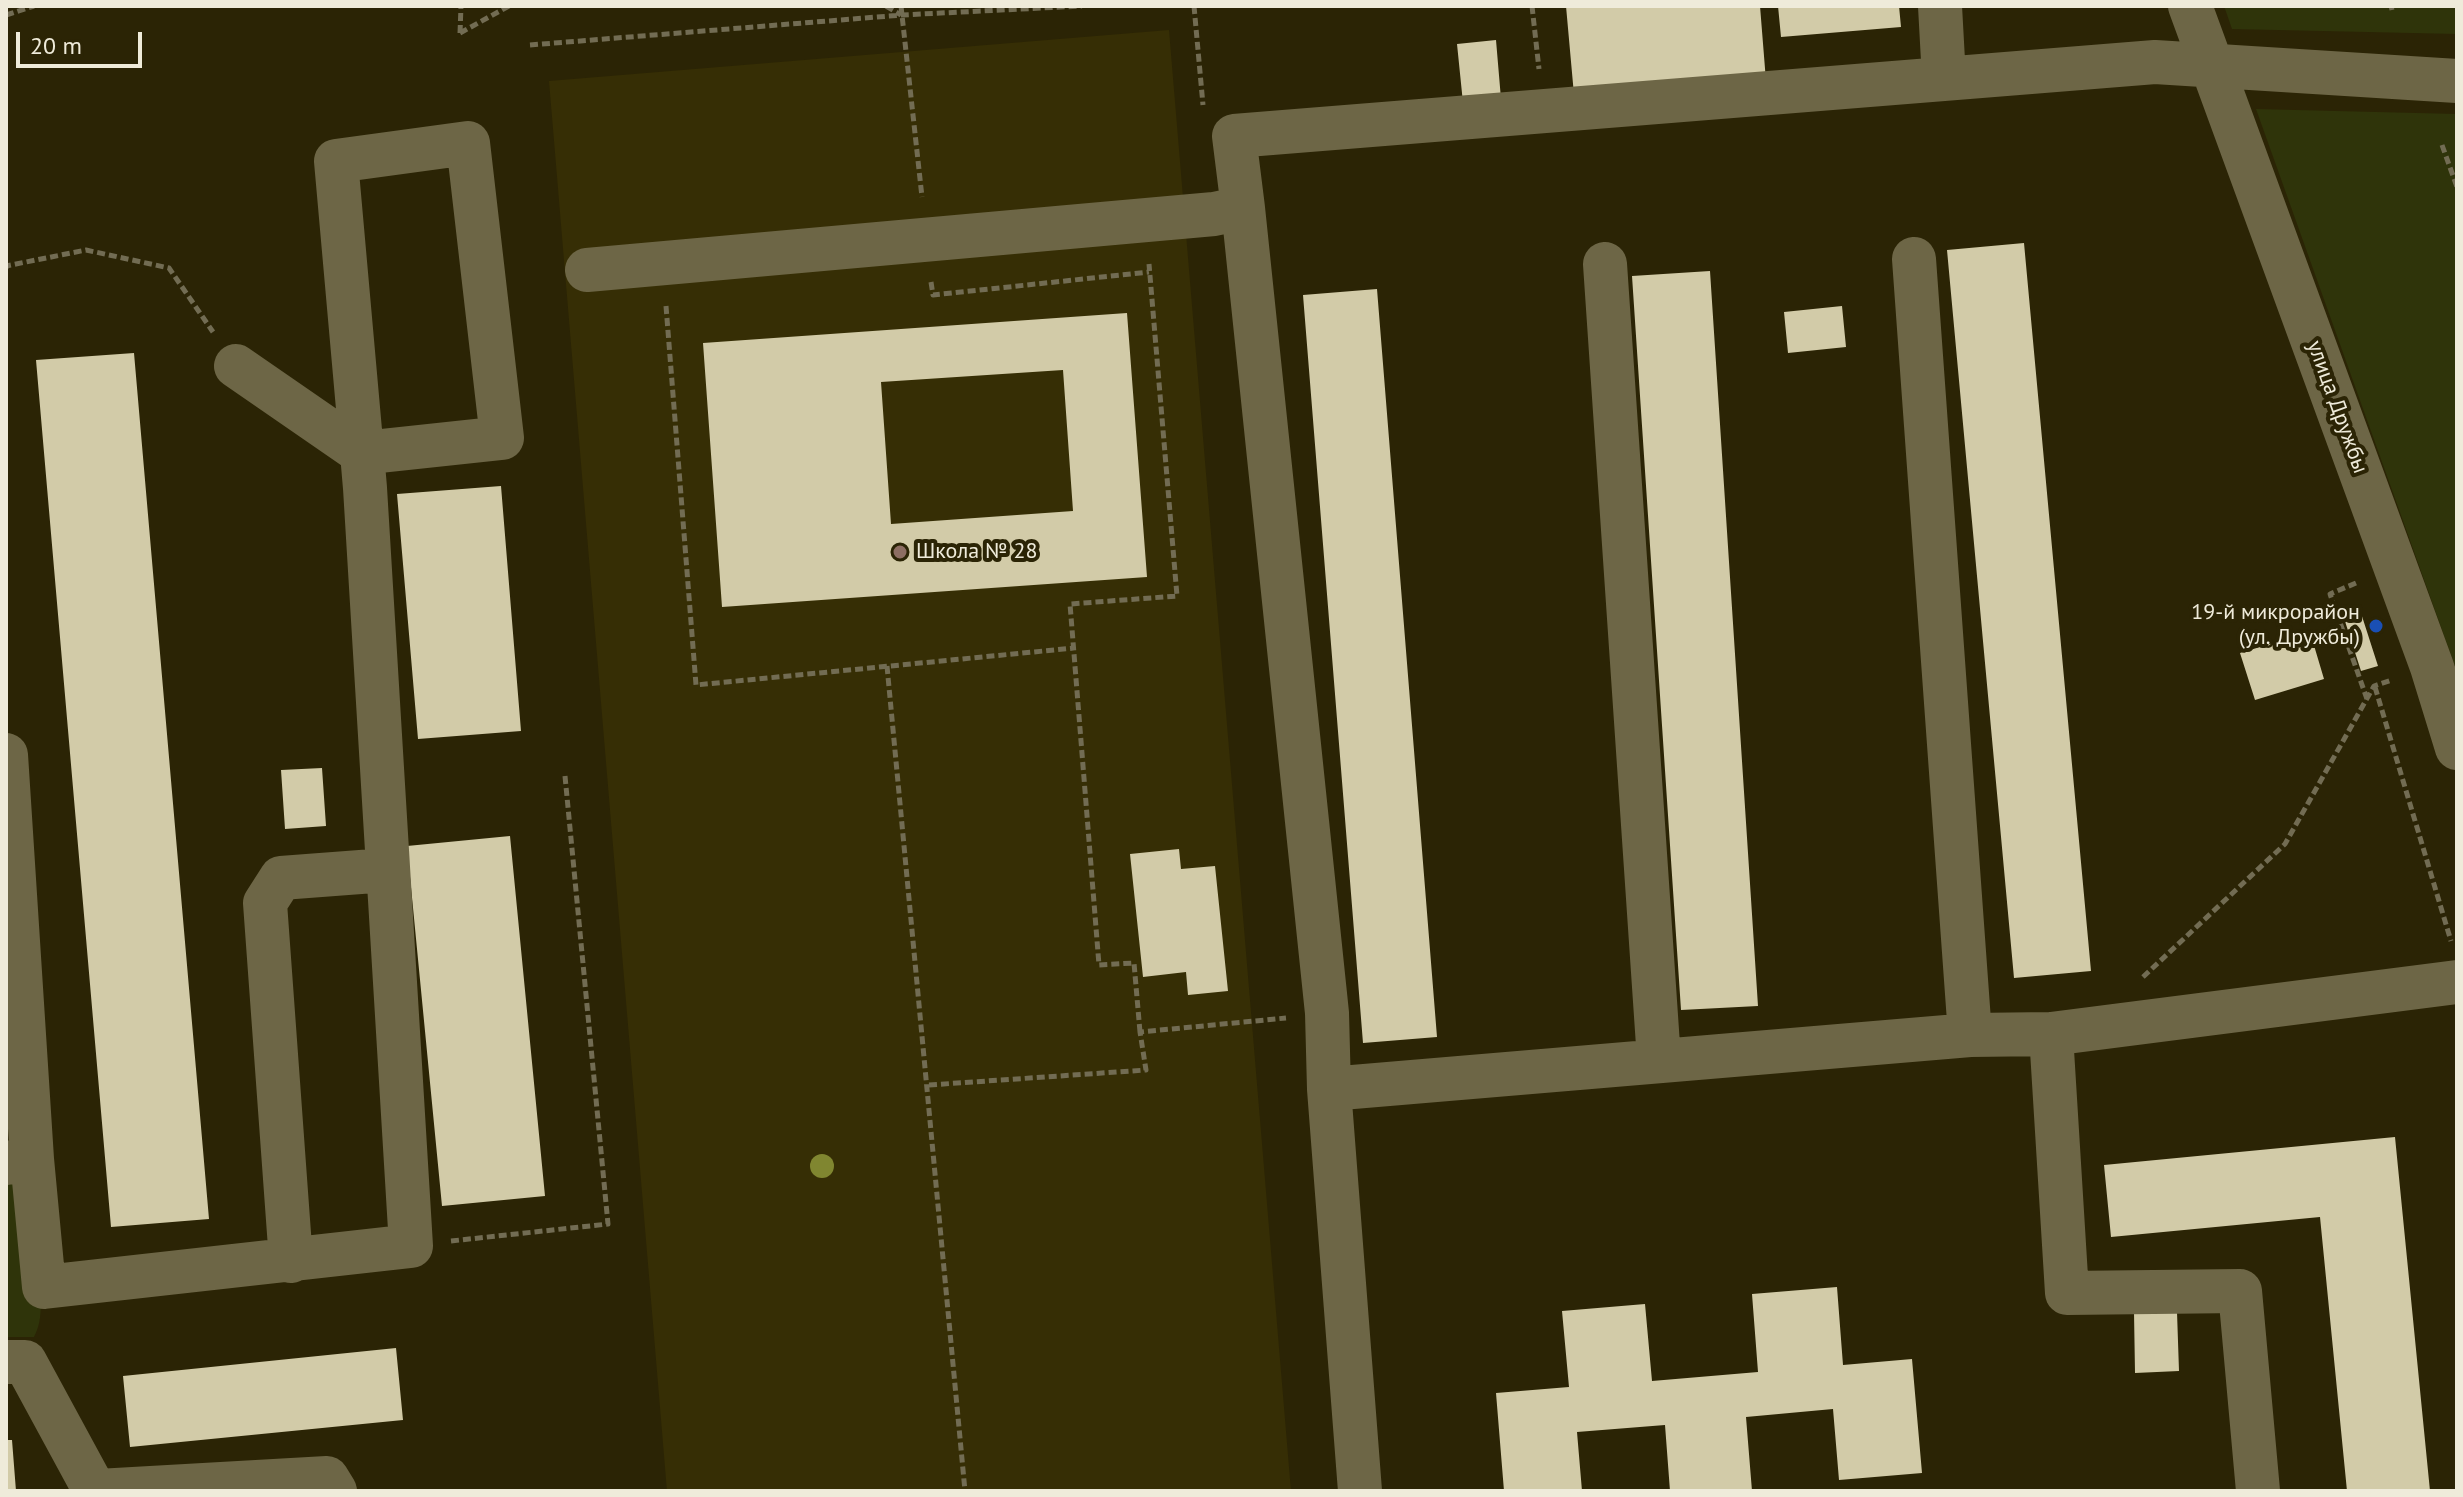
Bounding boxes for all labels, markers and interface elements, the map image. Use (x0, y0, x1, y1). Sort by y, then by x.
scale bar (20, 16, 146, 66)
text: 20 m (30, 30, 82, 61)
street label: улица Дружбы (2301, 337, 2373, 477)
place label: Школа № 28 (916, 539, 1037, 565)
marker: Школа № 28 (891, 543, 909, 561)
place label: 19-й микрорайон (ул. Дружбы) (2191, 600, 2360, 652)
marker: 19-й микрорайон (ул. Дружбы) (2367, 617, 2385, 635)

